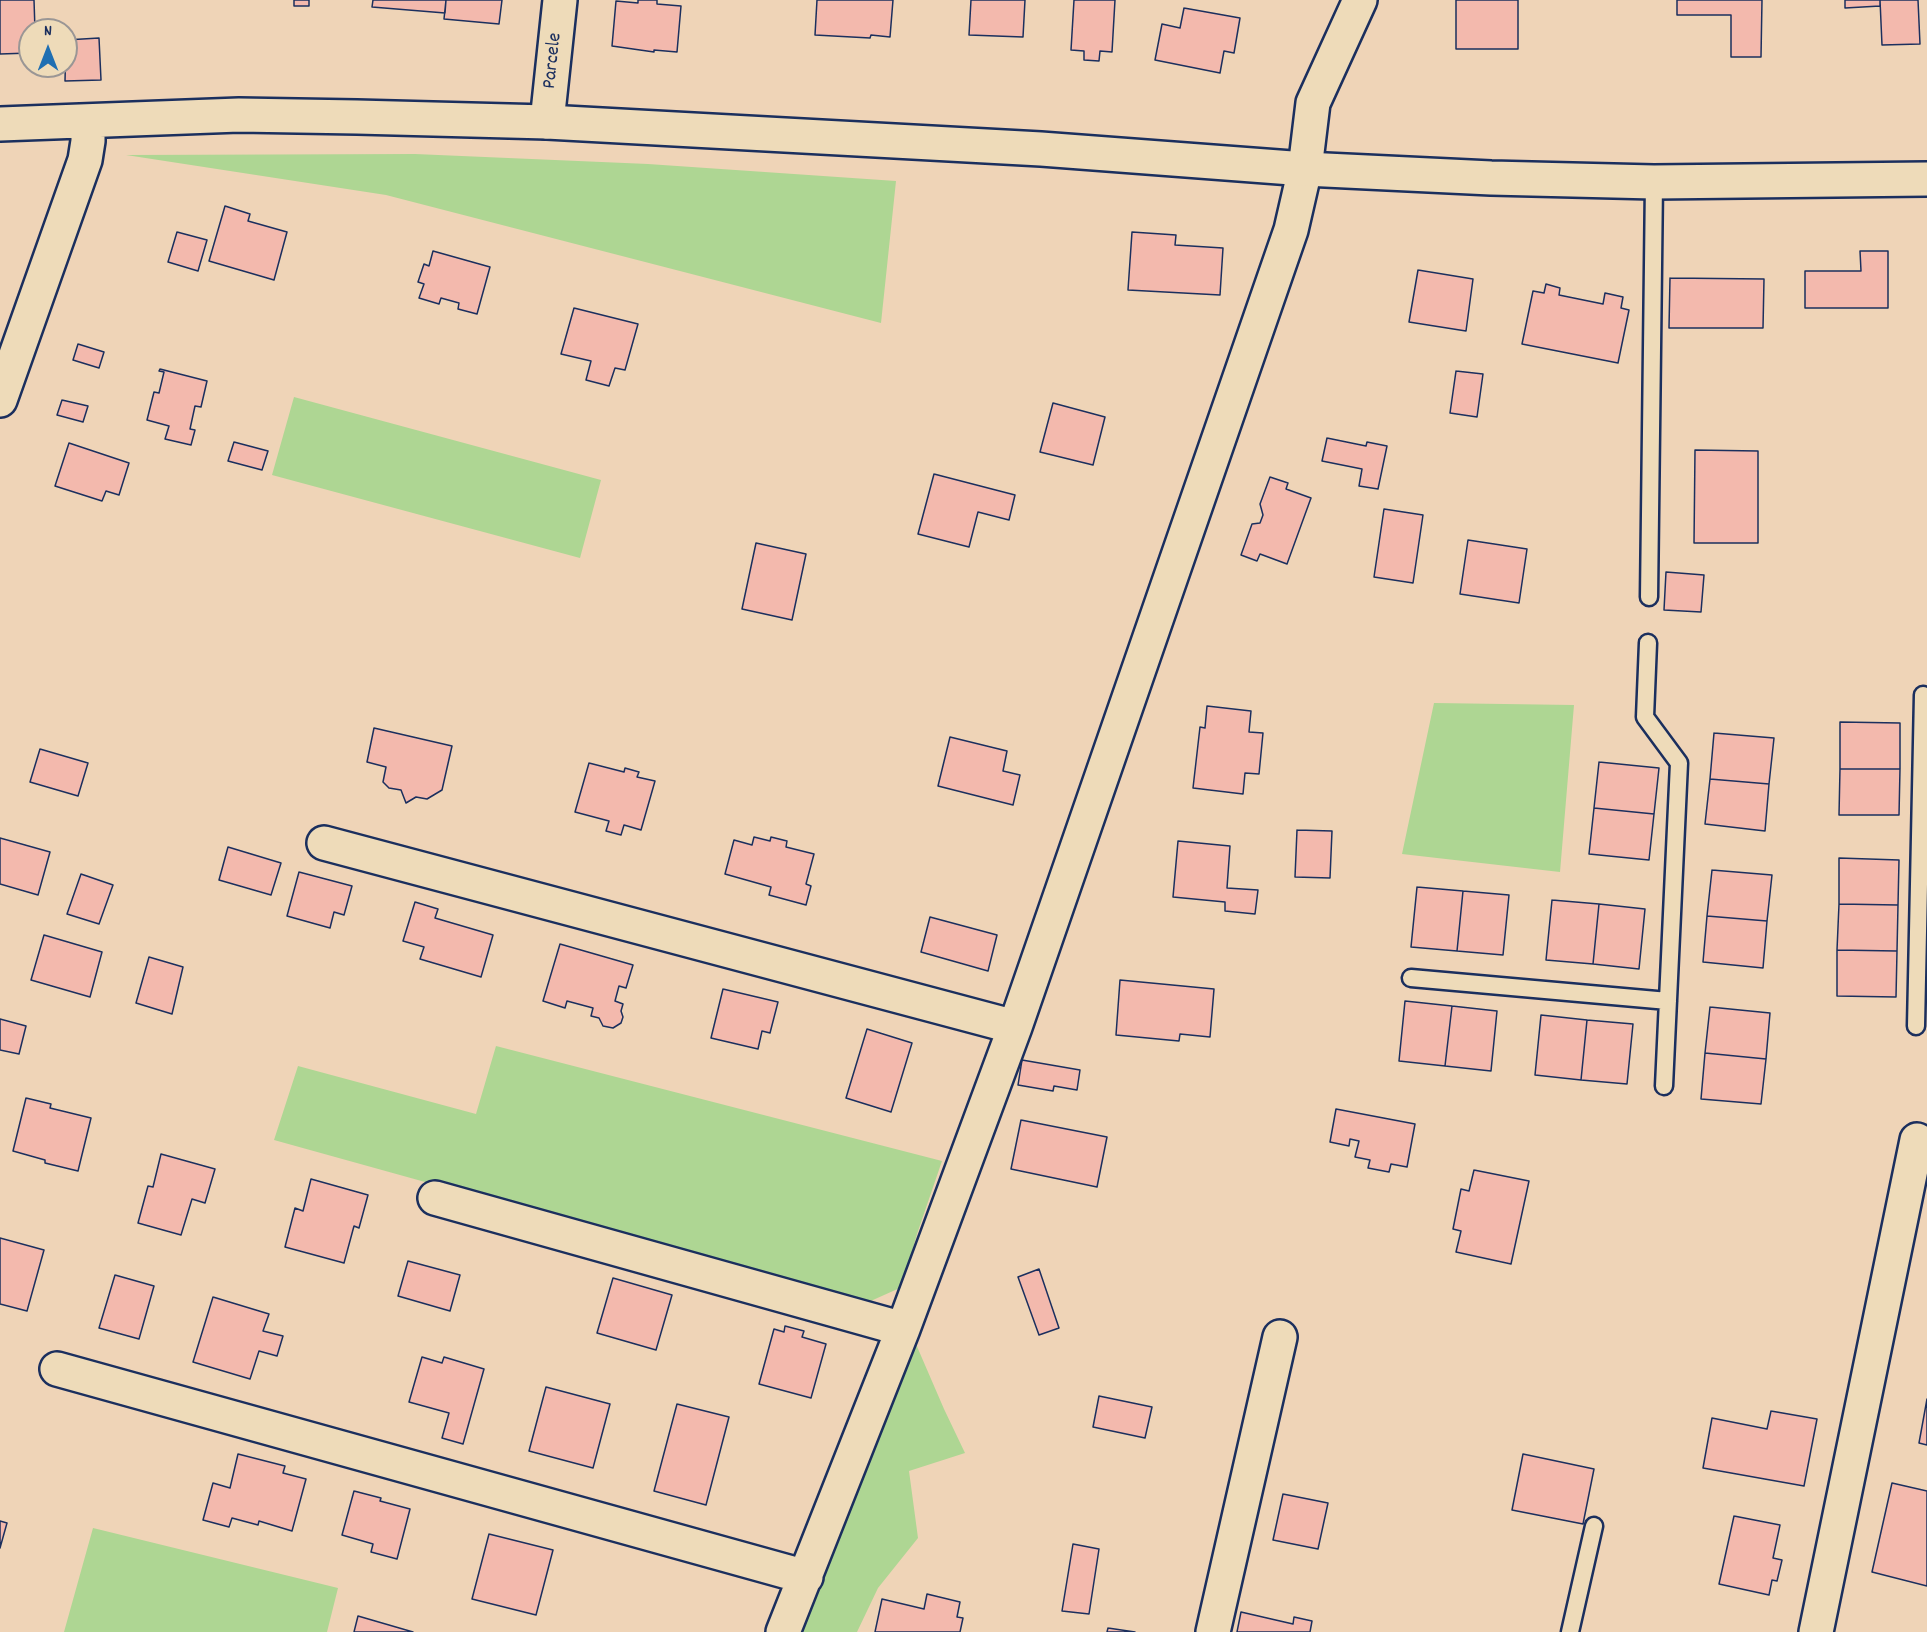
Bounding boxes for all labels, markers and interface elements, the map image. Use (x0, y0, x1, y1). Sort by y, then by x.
north arrow (18, 18, 78, 78)
text: N (44, 20, 52, 43)
street label: Parcele (539, 32, 569, 90)

